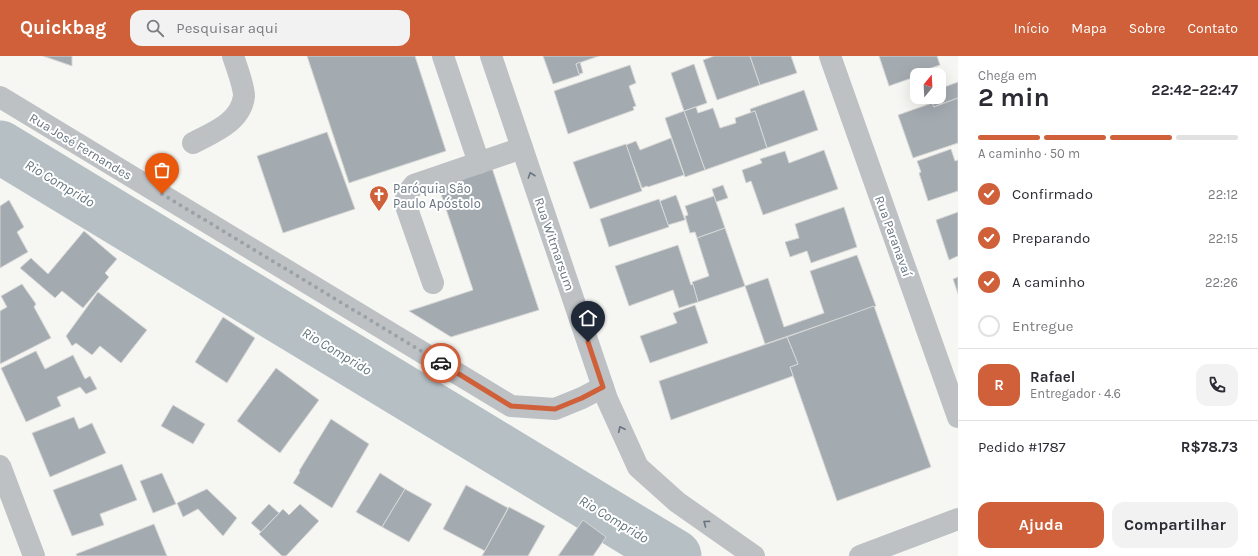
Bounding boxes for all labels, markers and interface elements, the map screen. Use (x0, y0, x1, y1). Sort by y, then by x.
search box (130, 10, 410, 46)
text: Quickbag (20, 17, 106, 39)
icon: search (144, 17, 166, 39)
text: Pesquisar aqui (176, 19, 278, 37)
text: Início (1014, 20, 1049, 37)
text: Mapa (1071, 20, 1107, 37)
text: Sobre (1129, 20, 1165, 37)
text: Contato (1187, 20, 1238, 37)
north arrow (910, 68, 946, 104)
map controls (910, 68, 946, 104)
text: Chega em (978, 68, 1037, 83)
text: 22:42–22:47 (1151, 81, 1238, 99)
text: 2 min (978, 82, 1050, 113)
street label: Rua José Fernandes (27, 110, 135, 183)
text: A caminho · 50 m (978, 146, 1080, 161)
pin (145, 153, 179, 194)
water label: Rio Comprido (22, 156, 98, 211)
icon: bag (151, 159, 173, 181)
one-way arrow (528, 171, 536, 178)
place label: Paróquia São Paulo Apóstolo (393, 181, 481, 211)
icon: check (978, 183, 1000, 205)
church icon: Paróquia São Paulo Apóstolo (368, 184, 390, 212)
text: Confirmado (1012, 185, 1093, 203)
text: 22:12 (1208, 187, 1238, 202)
street label: Rua Paranavaí (872, 194, 915, 279)
street label: Rua Witmarsum (532, 196, 577, 293)
icon: check (978, 227, 1000, 249)
text: Preparando (1012, 229, 1090, 247)
text: 22:15 (1208, 231, 1238, 246)
icon: check (978, 271, 1000, 293)
text: A caminho (1012, 273, 1085, 291)
text: 22:26 (1205, 275, 1238, 290)
pin (571, 301, 605, 342)
icon: home (577, 307, 599, 329)
text: Entregue (1012, 317, 1074, 335)
water label: Rio Comprido (299, 324, 375, 379)
courier (421, 343, 461, 383)
icon: car (430, 352, 452, 374)
button: phone (1196, 364, 1238, 406)
text: Rafael (1030, 368, 1075, 386)
text: R (994, 376, 1004, 394)
text: Entregador · 4.6 (1030, 386, 1121, 401)
one-way arrow (618, 426, 626, 434)
text: Pedido #1787 (978, 438, 1066, 456)
text: R$78.73 (1181, 438, 1238, 456)
water label: Rio Comprido (576, 492, 652, 547)
button: Ajuda (978, 502, 1104, 548)
button: Compartilhar (1112, 502, 1238, 548)
one-way arrow (704, 521, 711, 528)

